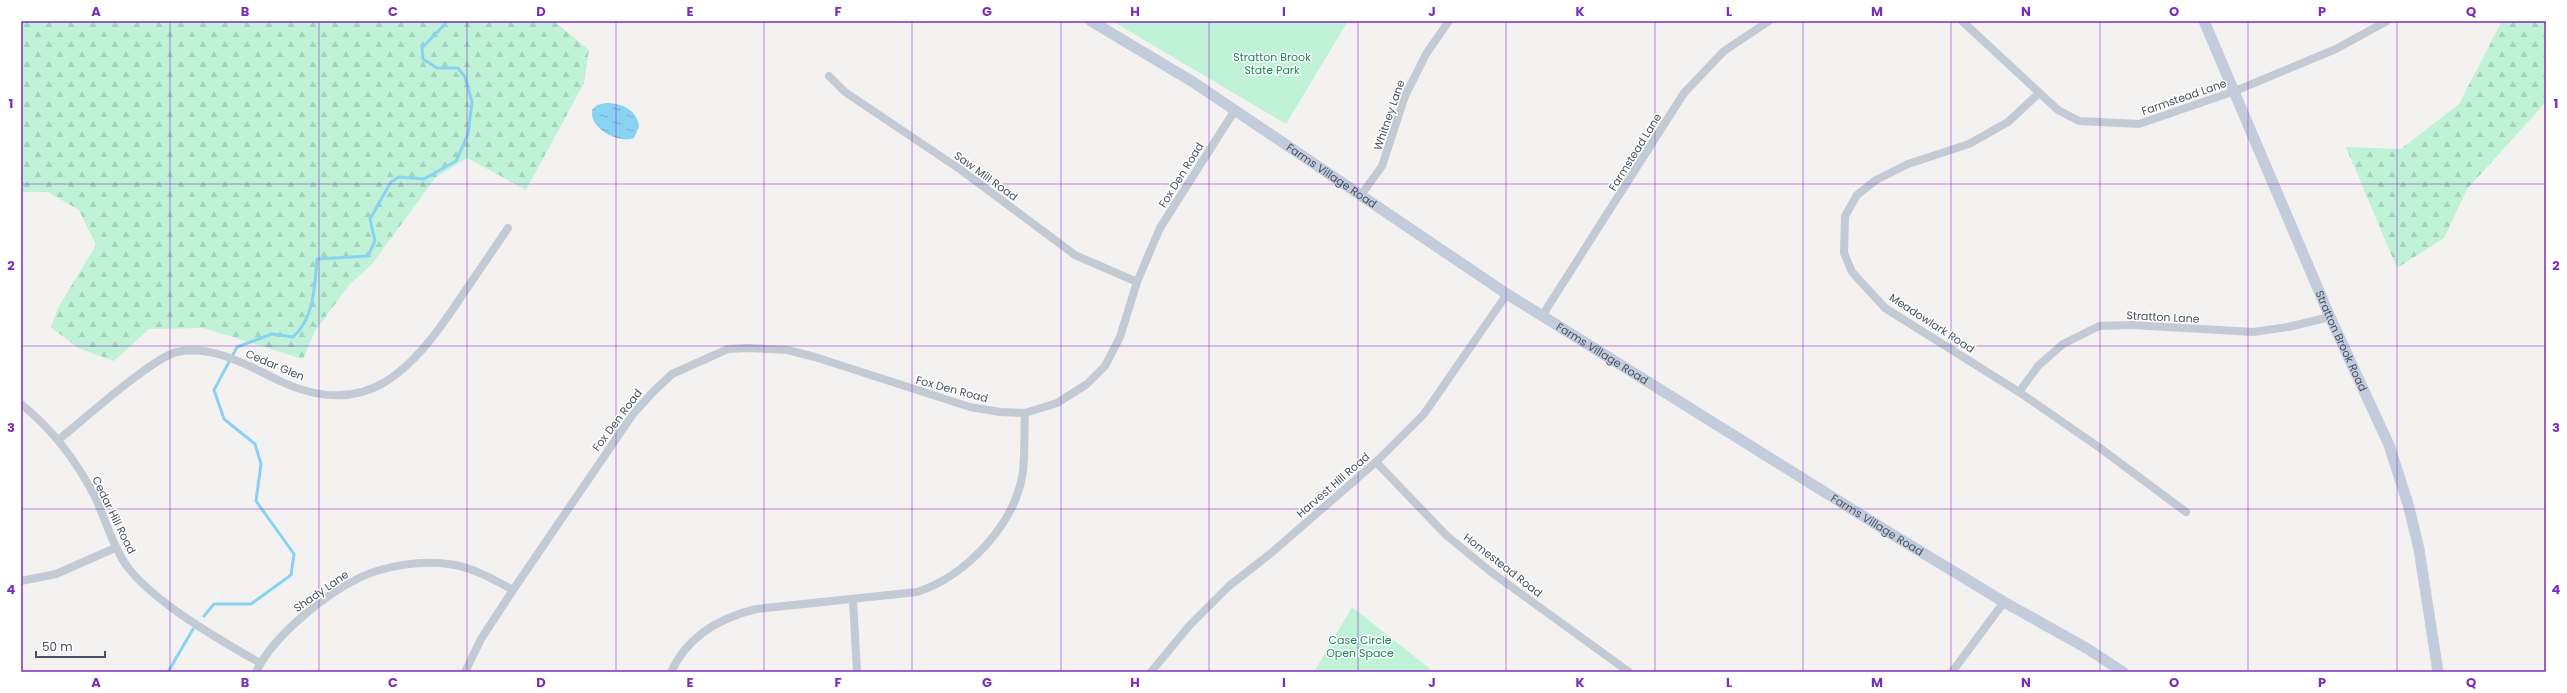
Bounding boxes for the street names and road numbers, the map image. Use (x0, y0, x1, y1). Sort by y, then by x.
street label: Farmstead Lane (2139, 75, 2229, 119)
street label: Whitney Lane (1369, 77, 1409, 152)
street label: Farmstead Lane (1605, 110, 1665, 194)
street label: Fox Den Road (1155, 139, 1207, 211)
street label: Farms Village Road (1283, 139, 1380, 212)
street label: Saw Mill Road (951, 147, 1021, 205)
street label: Stratton Brook Road (2312, 288, 2371, 394)
street label: Meadowlark Road (1886, 289, 1978, 357)
street label: Stratton Lane (2126, 307, 2200, 327)
street label: Farms Village Road (1553, 319, 1651, 388)
street label: Cedar Glen (243, 345, 307, 385)
street label: Fox Den Road (914, 372, 990, 406)
street label: Fox Den Road (588, 386, 646, 454)
street label: Harvest Hill Road (1293, 449, 1373, 521)
street label: Cedar Hill Road (88, 474, 140, 556)
street label: Farms Village Road (1828, 490, 1927, 559)
street label: Homestead Road (1460, 529, 1546, 601)
street label: Shady Lane (290, 566, 352, 616)

